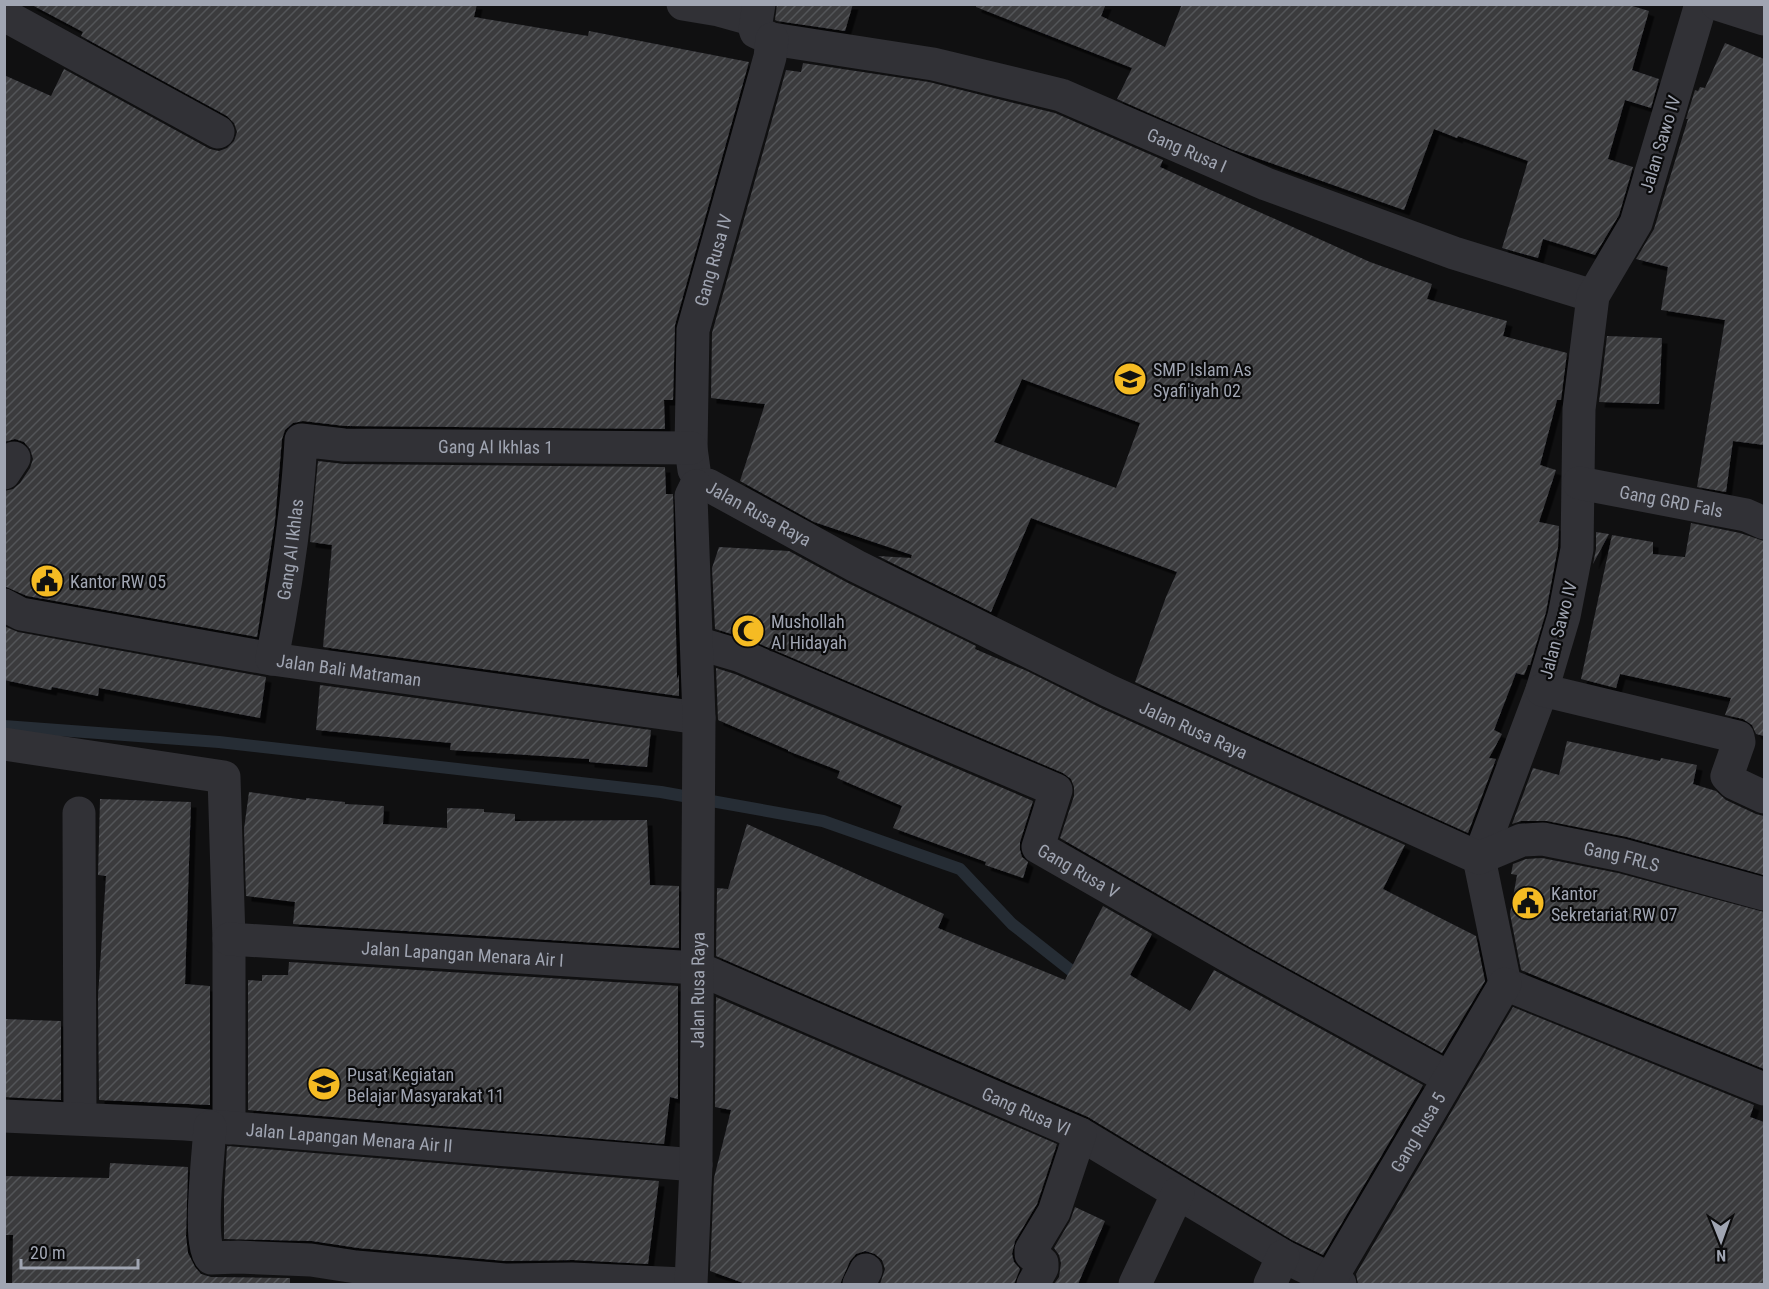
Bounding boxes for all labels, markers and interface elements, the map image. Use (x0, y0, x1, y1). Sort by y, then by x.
street label: Jalan Sawo IV (1635, 93, 1685, 195)
street label: Gang Rusa I (1144, 123, 1230, 176)
street label: Gang Rusa IV (690, 211, 736, 308)
place label: SMP Islam As Syafi'iyah 02 (1153, 359, 1252, 401)
school or university icon: SMP Islam As Syafi'iyah 02 (1112, 361, 1148, 397)
street label: Gang Al Ikhlas 1 (438, 435, 553, 457)
street label: Jalan Rusa Raya (703, 476, 815, 550)
street label: Gang GRD Fals (1618, 480, 1725, 521)
street label: Gang Al Ikhlas (272, 498, 307, 602)
public building icon: Kantor RW 05 (29, 563, 65, 599)
place label: Kantor RW 05 (70, 571, 166, 592)
street label: Jalan Sawo IV (1535, 579, 1581, 681)
place label: Mushollah Al Hidayah (771, 611, 847, 653)
mosque icon: Mushollah Al Hidayah (730, 613, 766, 649)
street label: Jalan Bali Matraman (275, 649, 423, 690)
street label: Jalan Rusa Raya (1137, 696, 1251, 763)
street label: Gang FRLS (1582, 837, 1662, 875)
street label: Gang Rusa V (1034, 839, 1123, 902)
place label: Kantor Sekretariat RW 07 (1551, 883, 1678, 925)
public building icon: Kantor Sekretariat RW 07 (1510, 885, 1546, 921)
street label: Jalan Rusa Raya (686, 932, 708, 1048)
street label: Jalan Lapangan Menara Air I (361, 937, 564, 970)
place label: Pusat Kegiatan Belajar Masyarakat 11 (347, 1064, 504, 1106)
school or university icon: Pusat Kegiatan Belajar Masyarakat 11 (306, 1066, 342, 1102)
street label: Gang Rusa VI (979, 1082, 1074, 1139)
street label: Gang Rusa 5 (1386, 1088, 1449, 1176)
street label: Jalan Lapangan Menara Air II (245, 1118, 453, 1156)
north arrow (1691, 1211, 1751, 1271)
scale bar (21, 1232, 138, 1270)
text: 20 m (30, 1242, 65, 1263)
text: N (1716, 1246, 1726, 1265)

